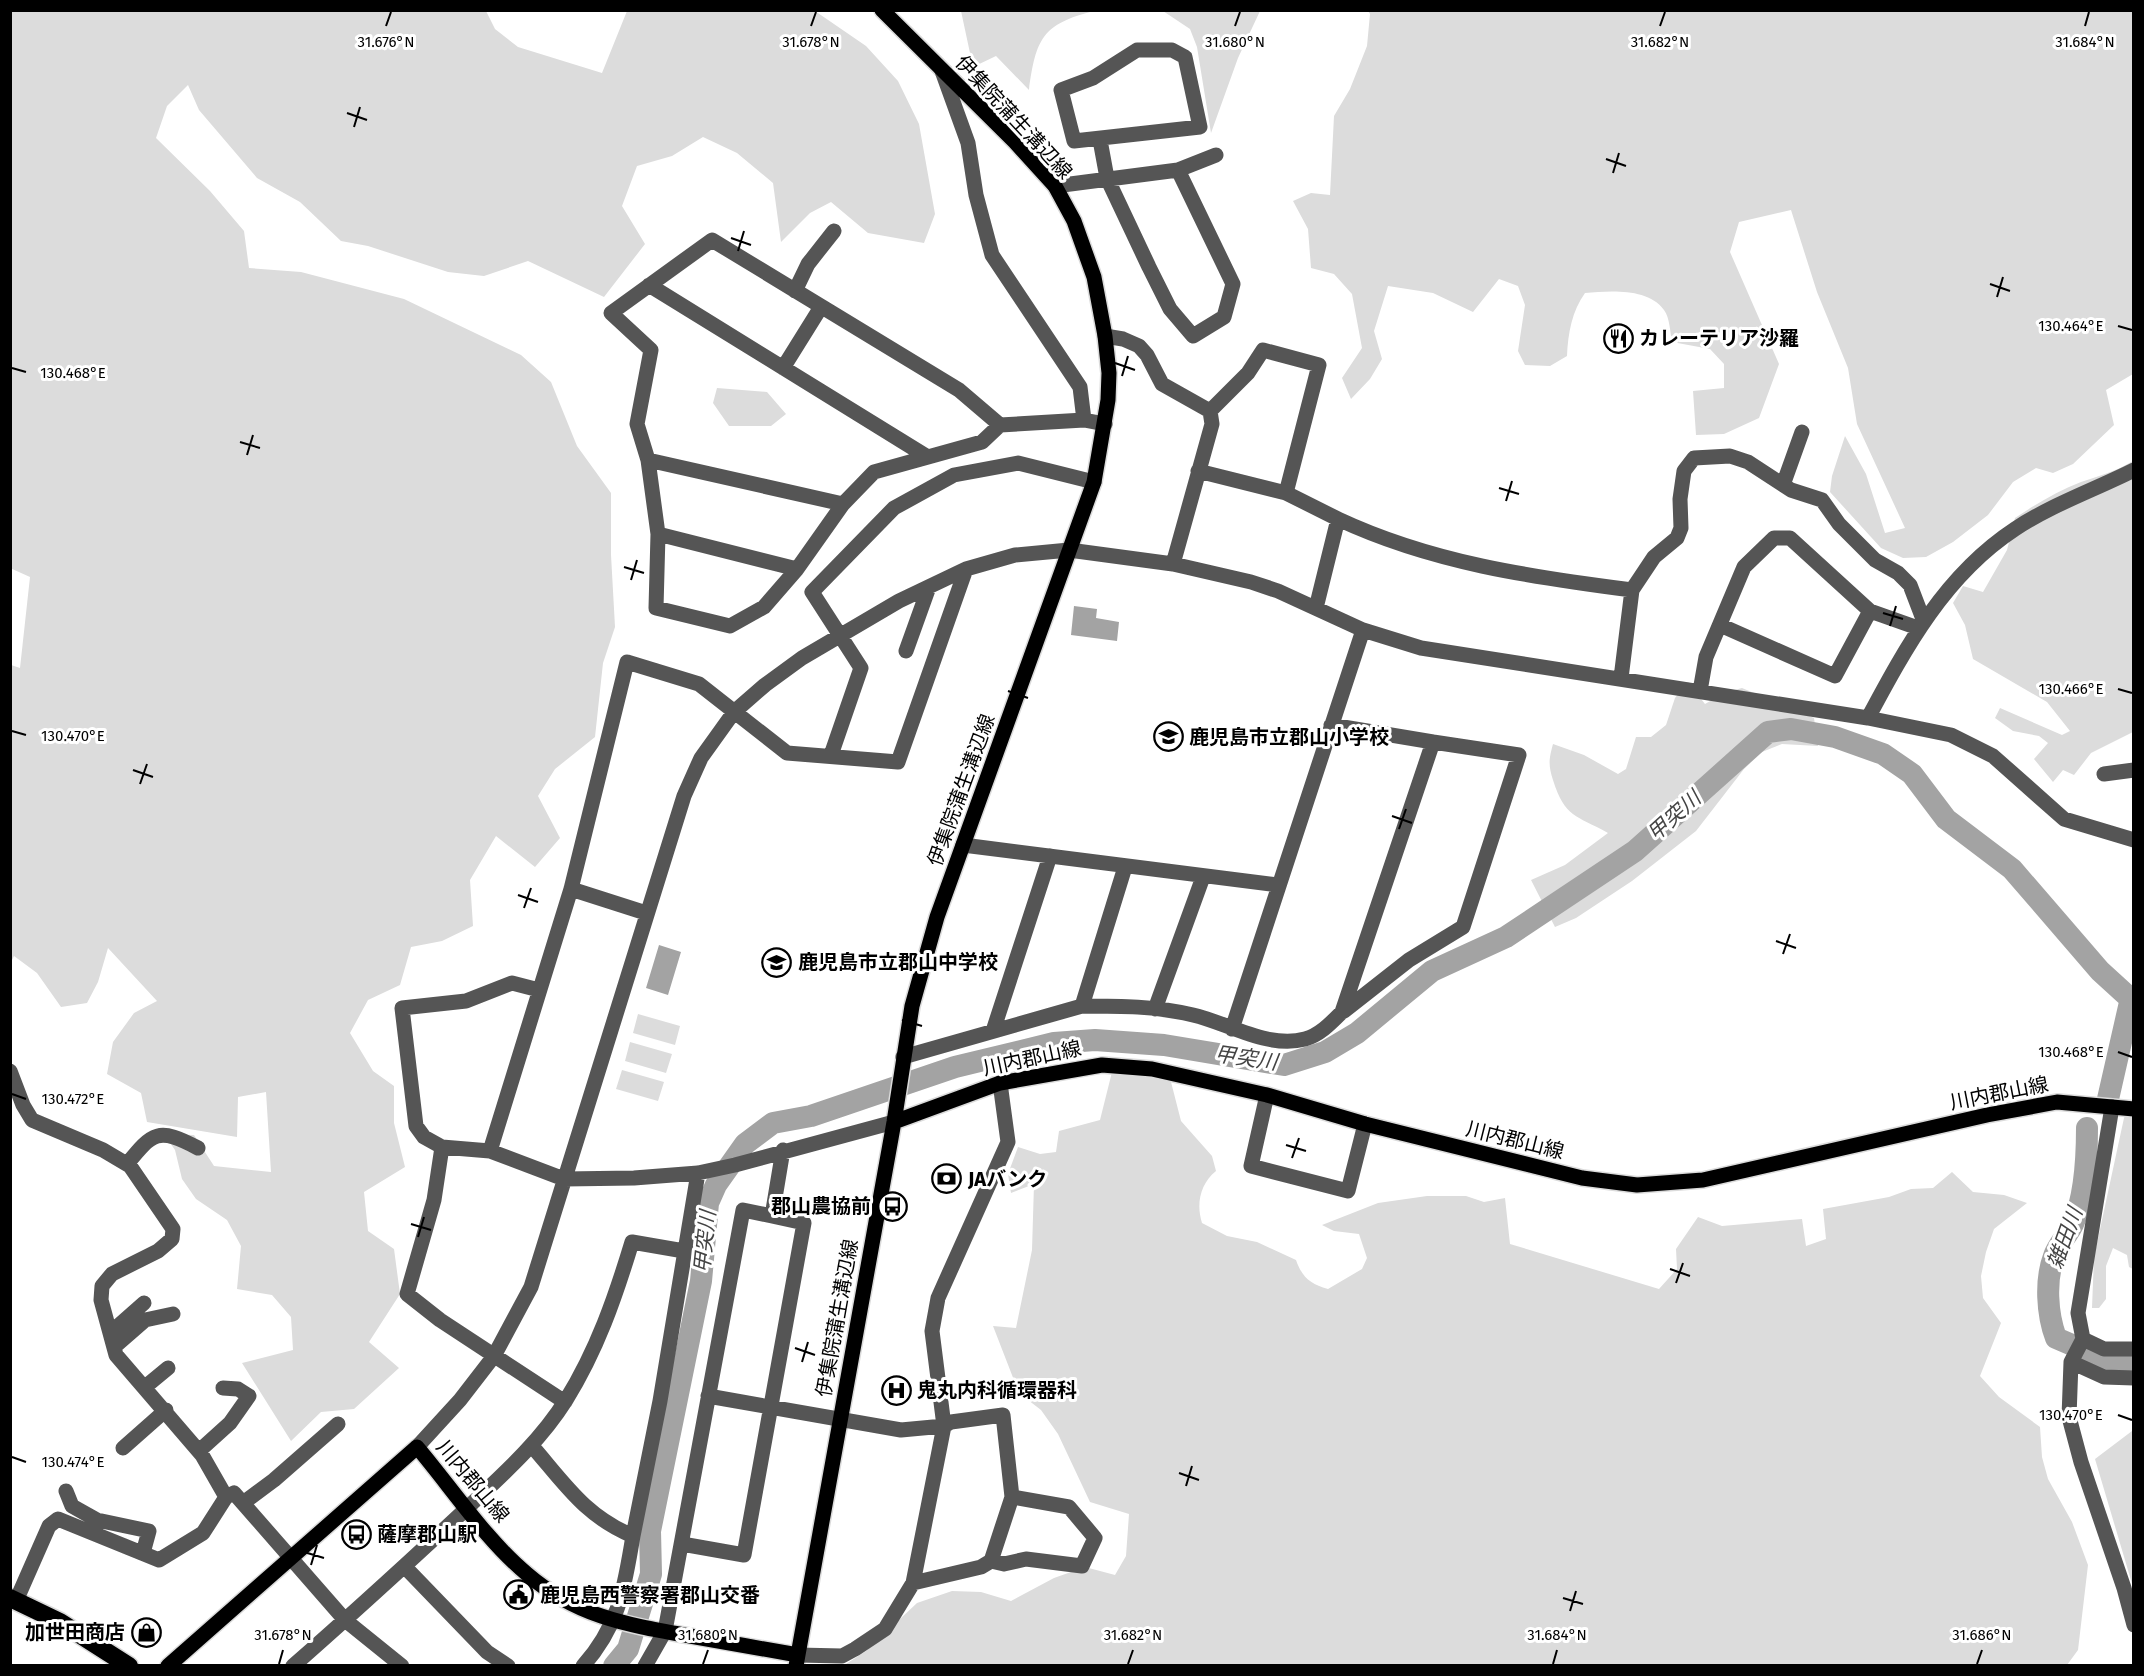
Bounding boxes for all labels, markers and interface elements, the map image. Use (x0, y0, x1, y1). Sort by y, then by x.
text: 31.676°N (358, 33, 414, 51)
text: 31.678°N (782, 33, 840, 51)
text: 31.680°N (1205, 33, 1265, 51)
text: 31.682°N (1631, 33, 1689, 51)
text: 31.684°N (2055, 33, 2115, 51)
street label: 伊集院蒲生溝辺線 (951, 50, 1077, 184)
text: 130.464°E (2038, 317, 2104, 335)
restaurant icon: カレーテリア沙羅 (1602, 322, 1634, 354)
place label: カレーテリア沙羅 (1639, 326, 1799, 350)
text: 130.468°E (40, 364, 106, 382)
text: 130.466°E (2038, 680, 2104, 698)
street label: 伊集院蒲生溝辺線 (922, 711, 1000, 869)
school or university icon: 鹿児島市立郡山小学校 (1152, 721, 1184, 753)
place label: 鹿児島市立郡山小学校 (1189, 725, 1389, 749)
text: 130.470°E (41, 727, 105, 745)
water label: 甲突川 (1642, 784, 1708, 847)
school or university icon: 鹿児島市立郡山中学校 (761, 946, 793, 978)
place label: 鹿児島市立郡山中学校 (798, 950, 998, 974)
street label: 川内郡山線 (981, 1036, 1083, 1080)
water label: 甲突川 (1213, 1041, 1281, 1076)
text: 130.468°E (2038, 1043, 2104, 1061)
street label: 川内郡山線 (1948, 1072, 2050, 1114)
text: 130.472°E (42, 1090, 104, 1108)
street label: 川内郡山線 (1464, 1116, 1566, 1164)
bank icon: JAバンク (931, 1163, 963, 1195)
place label: JAバンク (967, 1167, 1047, 1191)
bus stop icon: 郡山農協前 (876, 1190, 908, 1222)
place label: 郡山農協前 (771, 1194, 871, 1218)
water label: 雑田川 (2042, 1202, 2089, 1272)
water label: 甲突川 (689, 1207, 721, 1275)
street label: 伊集院蒲生溝辺線 (811, 1237, 863, 1399)
hospital icon: 鬼丸内科循環器科 (880, 1374, 912, 1406)
place label: 鬼丸内科循環器科 (917, 1378, 1077, 1402)
text: 130.470°E (2039, 1406, 2103, 1424)
street label: 川内郡山線 (432, 1435, 514, 1527)
text: 130.474°E (42, 1453, 105, 1471)
bus stop icon: 薩摩郡山駅 (340, 1518, 372, 1550)
place label: 薩摩郡山駅 (377, 1522, 477, 1546)
public building icon: 鹿児島西警察署郡山交番 (503, 1579, 535, 1611)
place label: 鹿児島西警察署郡山交番 (540, 1583, 760, 1607)
shop icon: 加世田商店 (130, 1616, 162, 1648)
place label: 加世田商店 (25, 1620, 125, 1644)
text: 31.678°N (254, 1626, 312, 1644)
text: 31.680°N (678, 1626, 738, 1644)
text: 31.682°N (1104, 1626, 1162, 1644)
text: 31.684°N (1527, 1626, 1587, 1644)
text: 31.686°N (1952, 1626, 2012, 1644)

